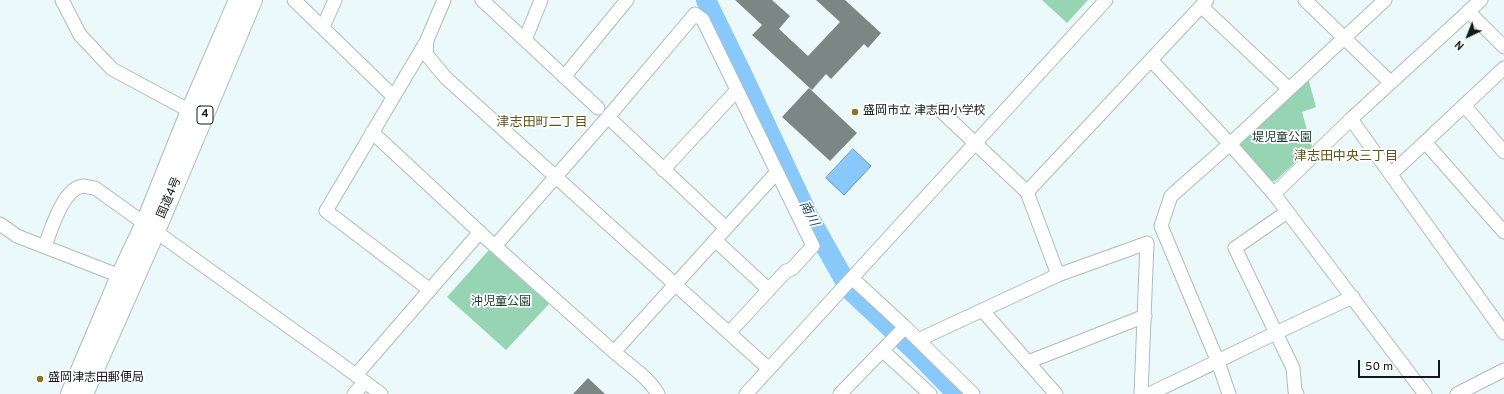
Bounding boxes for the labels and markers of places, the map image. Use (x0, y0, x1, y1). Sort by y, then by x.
place label: 盛岡市立 津志田小学校 (863, 105, 986, 119)
marker: 盛岡市立 津志田小学校 (850, 107, 860, 117)
place label: 盛岡津志田郵便局 (48, 372, 144, 386)
marker: 盛岡津志田郵便局 (35, 374, 45, 384)

